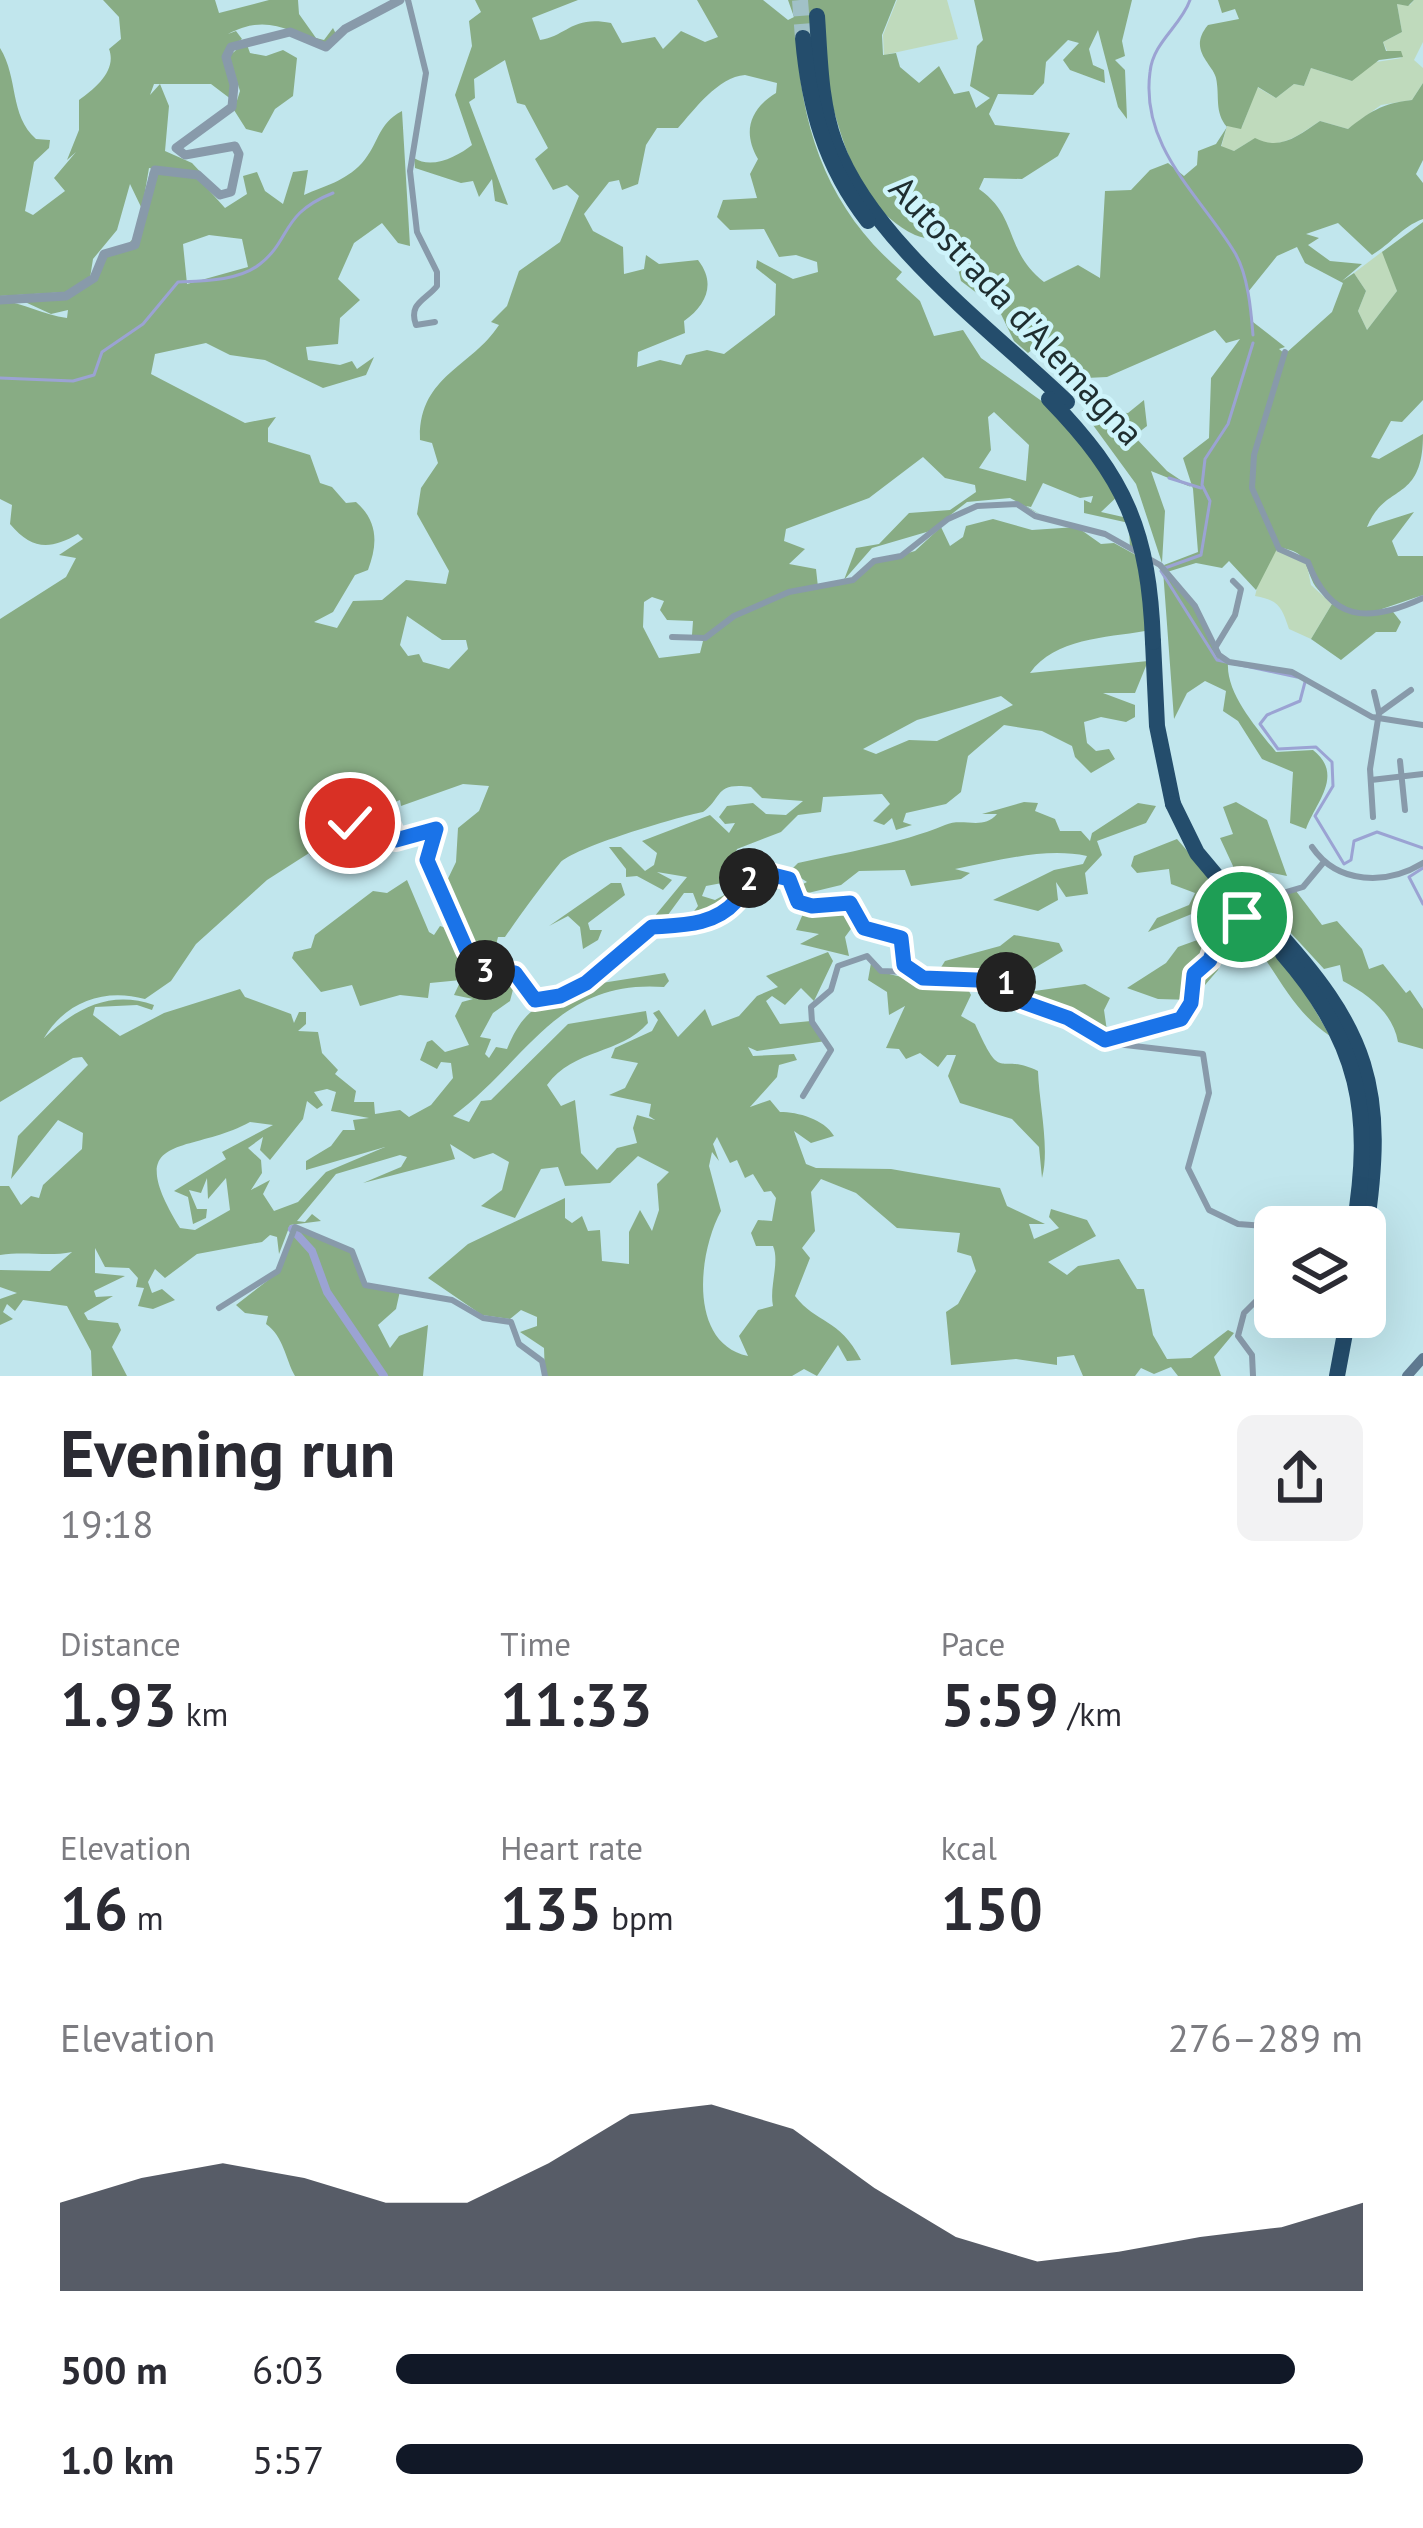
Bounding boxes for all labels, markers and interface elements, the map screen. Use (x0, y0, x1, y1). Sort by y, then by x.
street label: Autostrada d'Alemagna (880, 165, 1154, 455)
pin (299, 772, 401, 874)
icon: check (317, 790, 383, 856)
pin: 2 (719, 848, 779, 908)
text: 2 (740, 856, 758, 899)
pin (1191, 866, 1293, 968)
icon: arrive (1209, 884, 1275, 950)
pin: 3 (455, 940, 515, 1000)
text: 3 (476, 948, 494, 991)
pin: 1 (976, 952, 1036, 1012)
text: 1 (997, 960, 1015, 1003)
map controls (1254, 1206, 1386, 1338)
button: layers (1254, 1206, 1386, 1338)
text: Evening run (60, 1410, 395, 1495)
button: share (1237, 1415, 1363, 1541)
text: 19:18 (60, 1498, 154, 1549)
text: Distance (60, 1622, 181, 1665)
text: Time (500, 1622, 571, 1665)
text: Pace (941, 1622, 1005, 1665)
text: 1.93 (60, 1665, 177, 1743)
text: 11:33 (500, 1665, 653, 1743)
text: 5:59 (941, 1665, 1059, 1743)
text: km (177, 1692, 228, 1735)
text: /km (1059, 1692, 1122, 1735)
text: Elevation (60, 1826, 191, 1869)
text: Heart rate (500, 1826, 643, 1869)
text: kcal (941, 1826, 997, 1869)
text: 16 (60, 1869, 128, 1947)
text: 135 (500, 1869, 602, 1947)
text: 150 (941, 1869, 1043, 1947)
text: m (128, 1896, 164, 1939)
text: bpm (602, 1896, 674, 1939)
text: Elevation (60, 2012, 215, 2063)
text: 276–289 m (1168, 2012, 1363, 2063)
text: 500 m (60, 2344, 168, 2395)
text: 6:03 (252, 2344, 324, 2395)
text: 1.0 km (60, 2434, 174, 2485)
text: 5:57 (252, 2434, 324, 2485)

